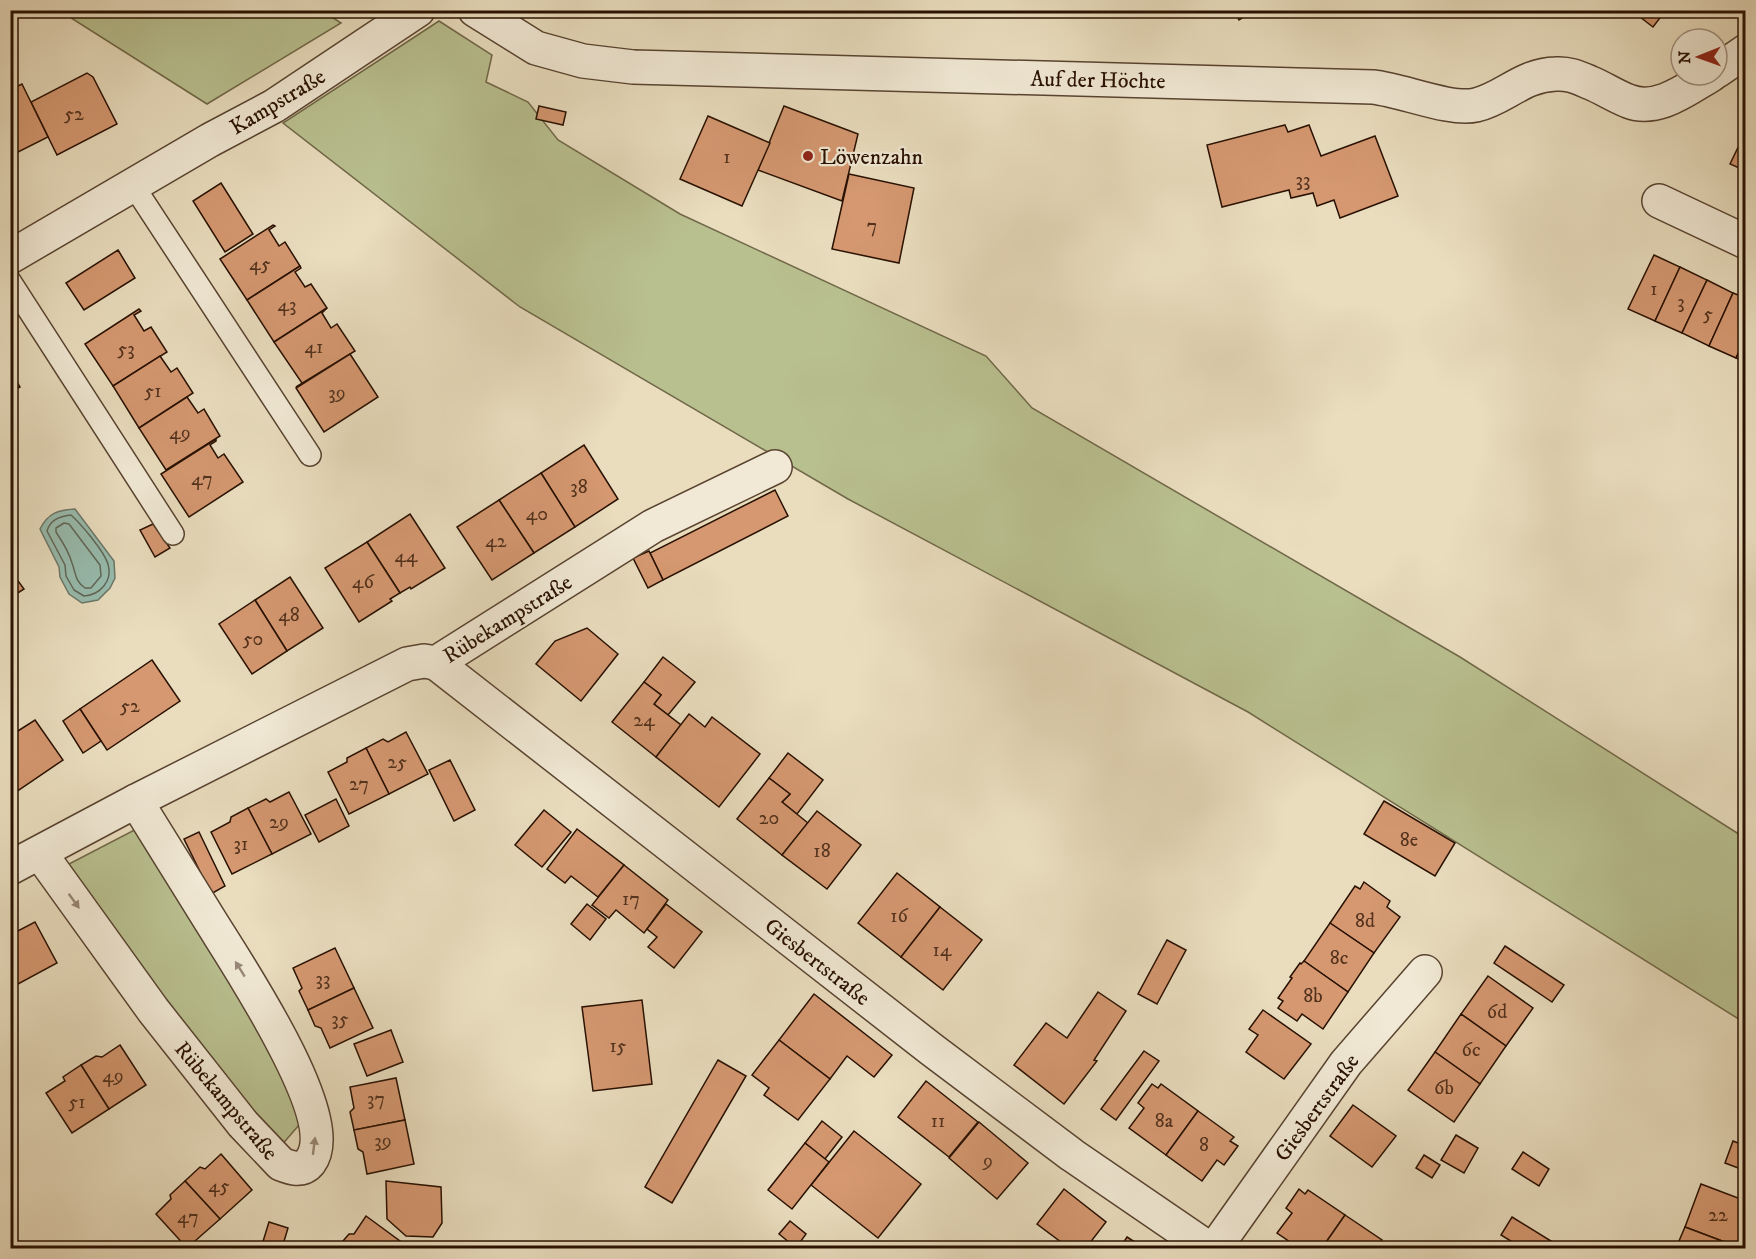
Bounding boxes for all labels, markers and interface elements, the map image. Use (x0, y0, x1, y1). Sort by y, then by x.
north arrow (1669, 27, 1729, 87)
text: N (1675, 51, 1695, 64)
street label: Kampstraße (225, 63, 330, 141)
street label: Auf der Höchte (1030, 66, 1166, 95)
house number: 52 (64, 102, 84, 127)
place label: Löwenzahn (820, 144, 924, 171)
house number: 1 (723, 145, 731, 170)
marker: Löwenzahn (801, 149, 815, 163)
house number: 33 (1296, 168, 1310, 193)
house number: 7 (867, 214, 877, 239)
house number: 45 (249, 252, 271, 277)
house number: 1 (1650, 277, 1658, 302)
house number: 3 (1677, 290, 1685, 315)
house number: 43 (278, 293, 296, 318)
house number: 5 (1703, 302, 1713, 327)
house number: 41 (305, 335, 323, 360)
house number: 53 (117, 337, 135, 362)
house number: 51 (144, 379, 162, 404)
house number: 39 (328, 381, 346, 406)
house number: 49 (169, 421, 191, 446)
house number: 47 (191, 467, 213, 492)
house number: 38 (570, 475, 588, 500)
house number: 40 (526, 502, 548, 527)
house number: 42 (485, 529, 507, 554)
house number: 44 (394, 544, 418, 569)
street label: Rübekampstraße (438, 569, 577, 670)
house number: 46 (352, 570, 375, 595)
house number: 48 (278, 603, 300, 628)
house number: 50 (243, 627, 263, 652)
house number: 52 (120, 694, 140, 719)
house number: 24 (633, 708, 655, 733)
house number: 25 (387, 750, 407, 775)
house number: 27 (349, 772, 369, 797)
house number: 20 (759, 806, 779, 831)
house number: 29 (269, 810, 289, 835)
house number: 8e (1400, 828, 1418, 853)
house number: 31 (234, 832, 248, 857)
house number: 18 (813, 839, 831, 864)
house number: 17 (622, 887, 640, 912)
one-way arrow (68, 892, 80, 908)
house number: 16 (890, 904, 908, 929)
house number: 8d (1355, 909, 1375, 934)
street label: Giesbertstraße (759, 913, 875, 1012)
house number: 14 (933, 938, 952, 963)
house number: 8c (1330, 946, 1349, 971)
one-way arrow (235, 961, 246, 977)
house number: 33 (316, 967, 330, 992)
house number: 8b (1303, 984, 1323, 1009)
house number: 6d (1487, 1000, 1507, 1025)
house number: 35 (331, 1007, 349, 1032)
house number: 15 (609, 1034, 627, 1059)
street label: Rübekampstraße (168, 1036, 283, 1166)
house number: 6c (1461, 1038, 1481, 1063)
street label: Giesbertstraße (1269, 1049, 1365, 1167)
house number: 49 (102, 1064, 124, 1089)
house number: 6b (1434, 1076, 1454, 1101)
house number: 37 (367, 1087, 385, 1112)
house number: 51 (68, 1090, 86, 1115)
house number: 11 (931, 1109, 945, 1134)
house number: 8a (1155, 1109, 1174, 1134)
house number: 39 (374, 1129, 392, 1154)
house number: 8 (1199, 1133, 1209, 1158)
one-way arrow (310, 1136, 319, 1155)
house number: 9 (982, 1149, 993, 1174)
house number: 45 (208, 1174, 230, 1199)
house number: 22 (1708, 1203, 1728, 1228)
house number: 47 (177, 1205, 199, 1230)

